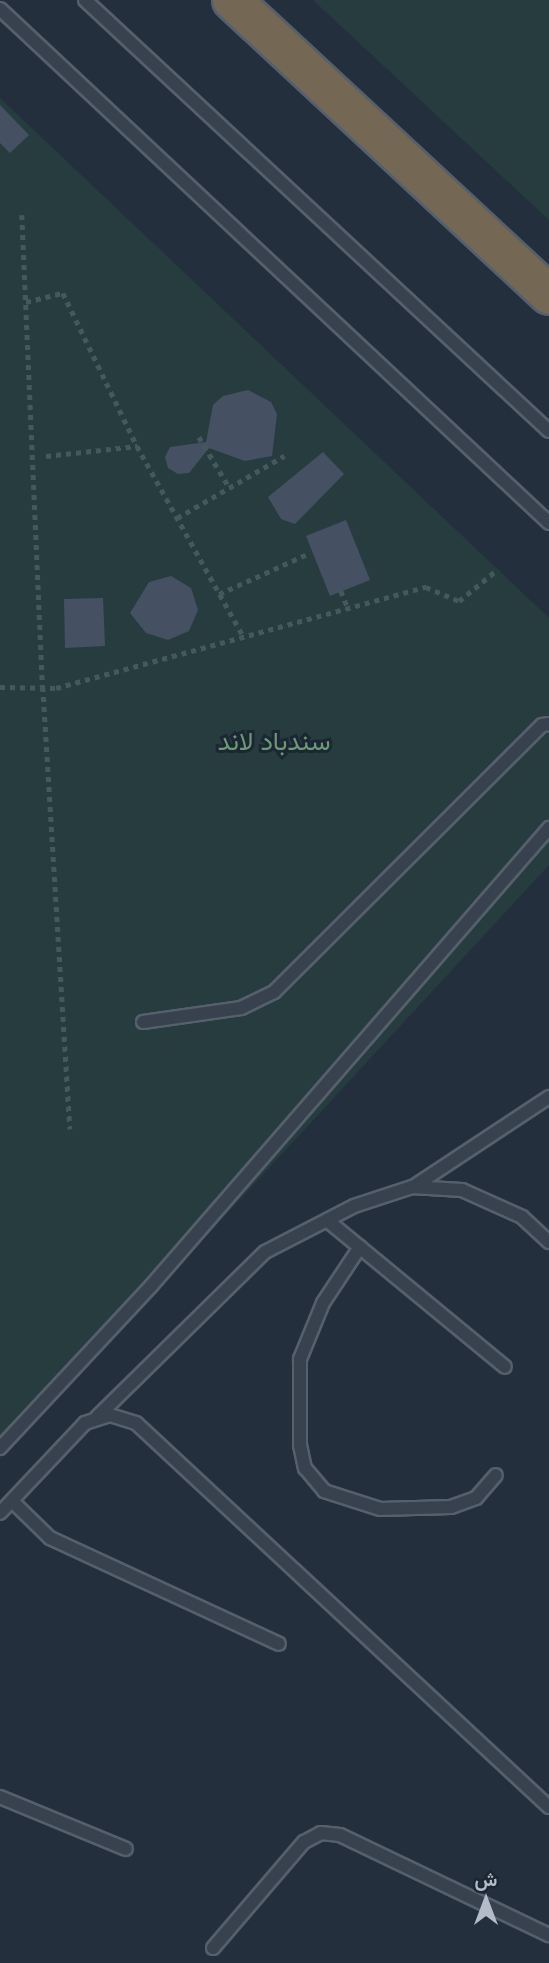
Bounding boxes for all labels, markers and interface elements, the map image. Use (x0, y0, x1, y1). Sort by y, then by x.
park label: سندباد لاند (218, 725, 330, 757)
north arrow (451, 1865, 521, 1935)
text: ش (475, 1867, 497, 1891)

